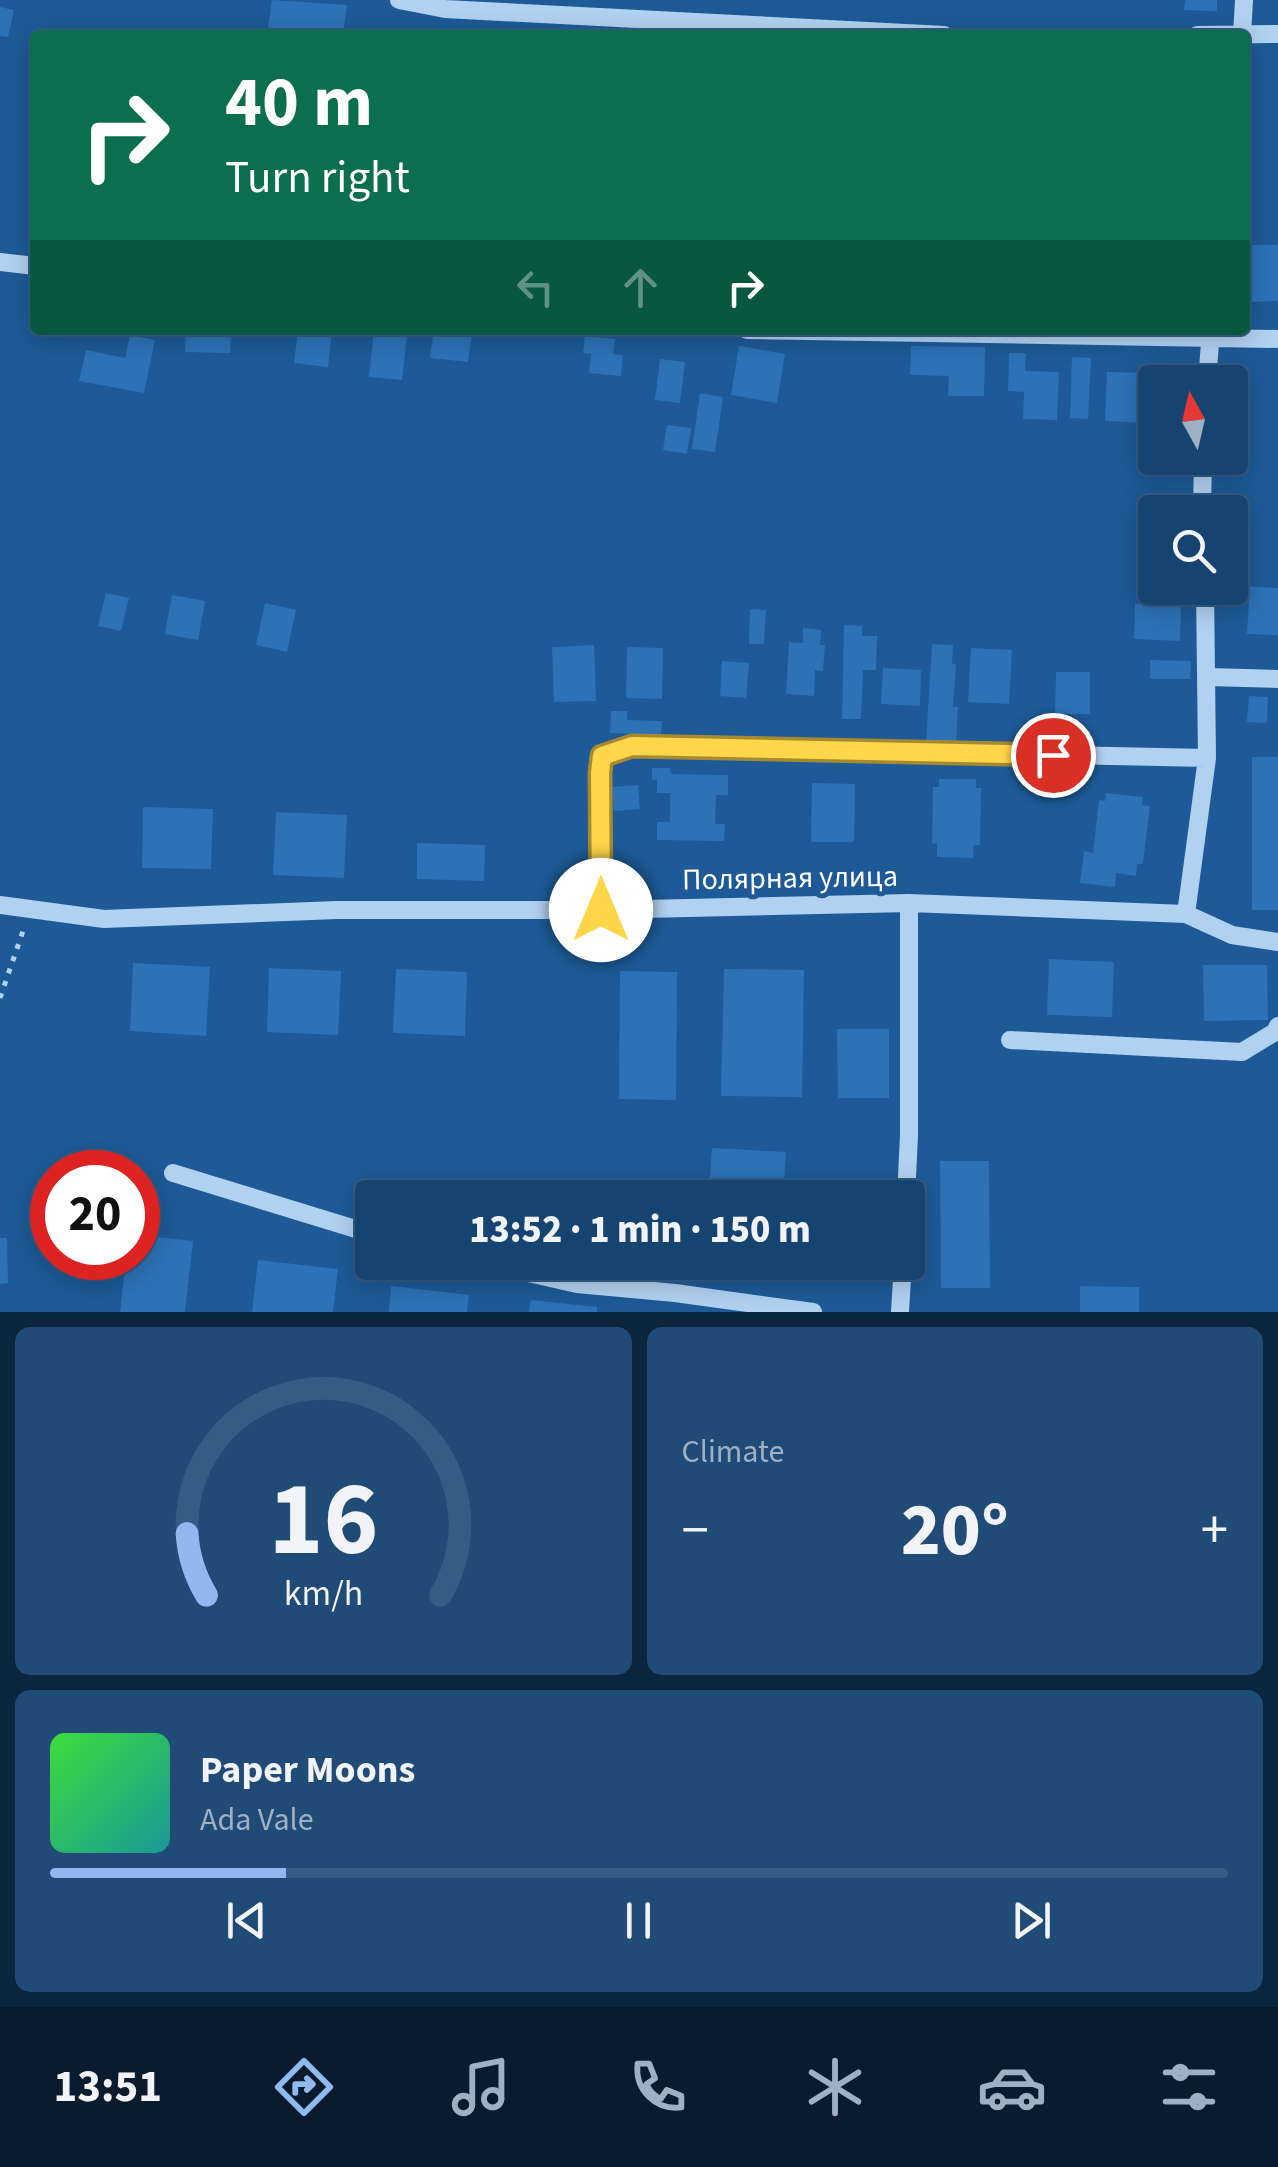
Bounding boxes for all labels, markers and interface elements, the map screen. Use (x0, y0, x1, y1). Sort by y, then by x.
text: 40 m (225, 53, 373, 153)
icon: right (60, 70, 190, 200)
text: Turn right (225, 146, 410, 210)
icon: left (508, 260, 563, 315)
icon: ahead (613, 260, 668, 315)
icon: right (718, 260, 773, 315)
north arrow (1138, 365, 1248, 475)
map controls (1138, 365, 1248, 605)
button: search (1138, 495, 1248, 605)
pin (1011, 713, 1096, 798)
icon: arrive (1026, 728, 1081, 783)
street label: Полярная улица (682, 855, 898, 901)
position arrow (549, 858, 653, 962)
speed limit sign: 20 (30, 1150, 160, 1280)
text: 13:52 · 1 min · 150 m (469, 1203, 811, 1257)
text: Climate (682, 1429, 784, 1475)
text: 16 (268, 1447, 378, 1595)
text: 20° (901, 1477, 1009, 1584)
text: − (682, 1492, 709, 1570)
text: + (1201, 1492, 1228, 1570)
text: km/h (284, 1568, 363, 1619)
text: Paper Moons (200, 1743, 415, 1797)
text: Ada Vale (200, 1797, 314, 1843)
icon: previous (219, 1893, 274, 1948)
icon: pause (611, 1893, 666, 1948)
icon: next (1004, 1893, 1059, 1948)
icon: directions (269, 2052, 339, 2122)
icon: music (446, 2052, 516, 2122)
icon: phone (623, 2052, 693, 2122)
icon: climate (800, 2052, 870, 2122)
icon: car (977, 2052, 1047, 2122)
icon: filters (1154, 2052, 1224, 2122)
text: 13:51 (54, 2055, 162, 2119)

